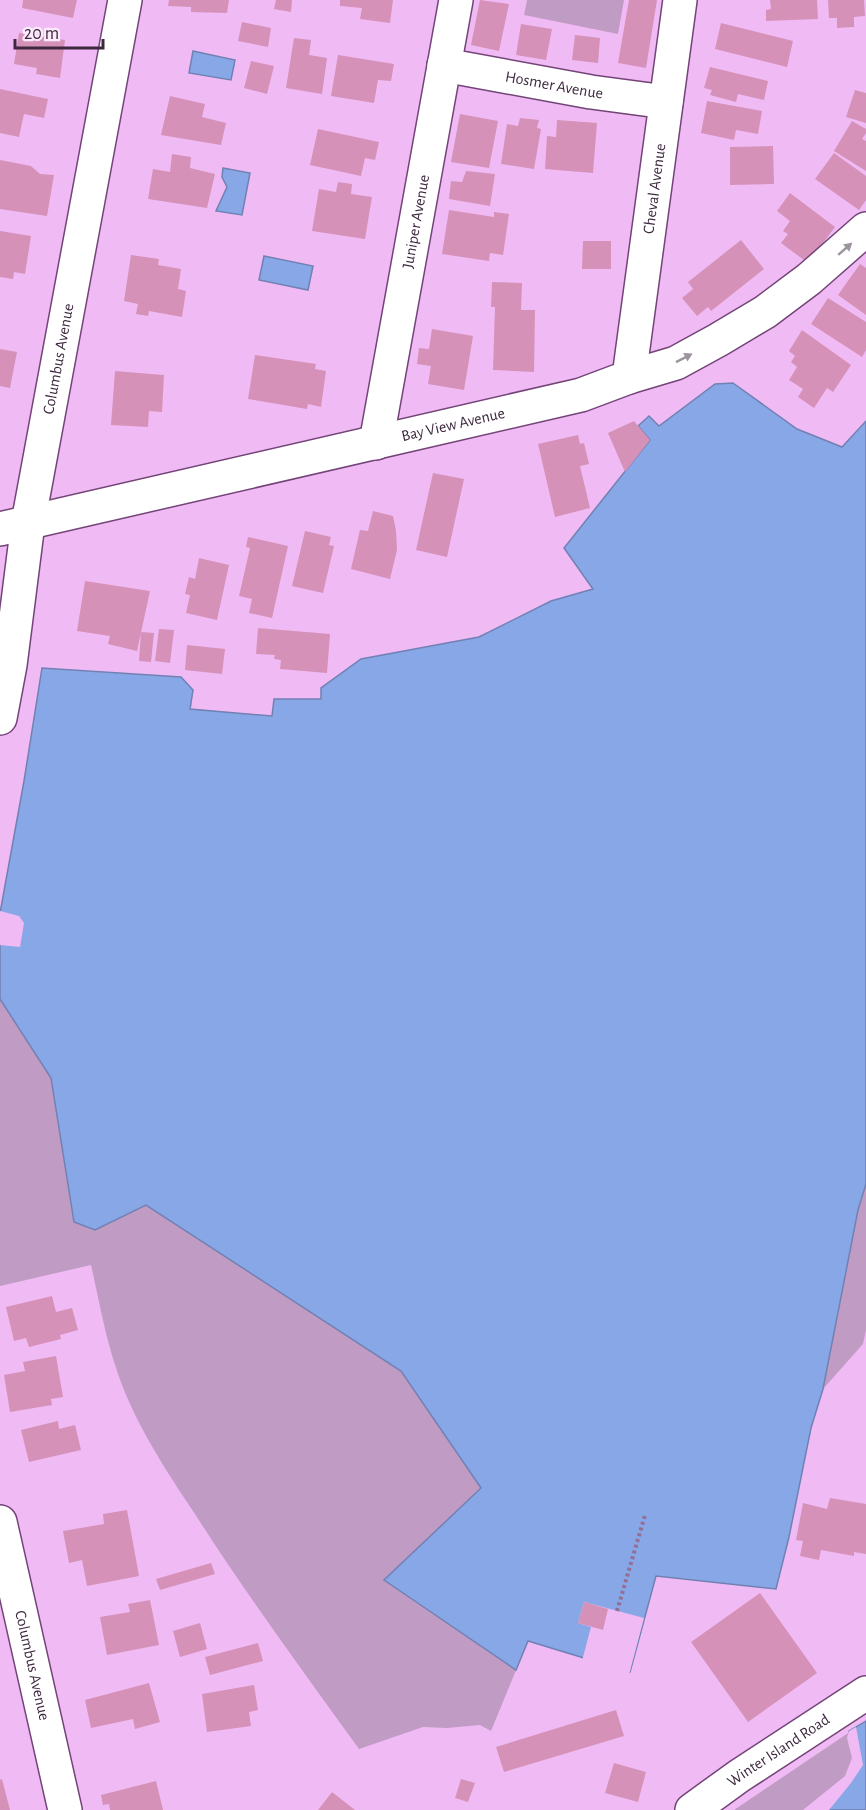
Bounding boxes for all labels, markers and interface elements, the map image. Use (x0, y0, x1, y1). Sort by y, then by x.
scale bar (15, 12, 104, 50)
text: 20 m (24, 25, 59, 43)
street label: Hosmer Avenue (504, 68, 604, 102)
street label: Cheval Avenue (640, 142, 669, 235)
street label: Juniper Avenue (400, 173, 432, 270)
one-way arrow (837, 242, 852, 256)
street label: Columbus Avenue (40, 302, 77, 416)
one-way arrow (676, 353, 693, 363)
street label: Bay View Avenue (400, 405, 506, 444)
street label: Columbus Avenue (12, 1609, 53, 1722)
street label: Winter Island Road (724, 1711, 832, 1790)

